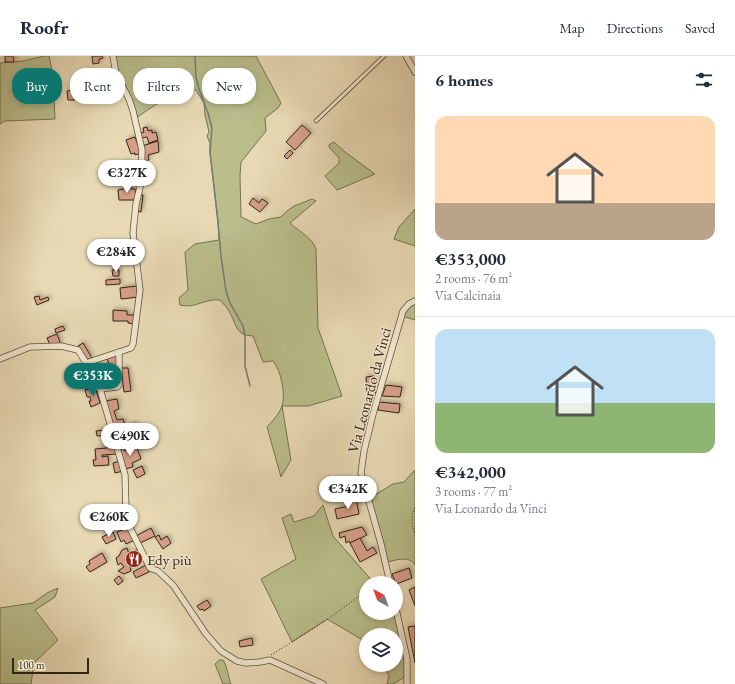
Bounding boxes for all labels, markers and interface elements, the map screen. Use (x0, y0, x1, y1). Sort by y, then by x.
text: Roofr (20, 15, 68, 40)
text: Map (559, 19, 585, 37)
text: Directions (607, 19, 663, 37)
text: Saved (685, 19, 715, 37)
chip: Buy (12, 68, 62, 104)
chip: Rent (70, 68, 125, 104)
chip: Filters (133, 68, 194, 104)
chip: New (202, 68, 256, 104)
text: 6 homes (435, 69, 493, 91)
icon: filters (693, 69, 715, 91)
icon: home (539, 142, 611, 214)
pin: €327K (99, 160, 155, 194)
text: €327K (107, 164, 147, 181)
pin: €284K (88, 239, 144, 273)
text: €284K (96, 243, 136, 260)
text: €353,000 (435, 248, 506, 270)
text: 2 rooms · 76 m² (435, 270, 512, 287)
text: Via Calcinaia (435, 287, 501, 304)
street label: Via Leonardo da Vinci (343, 325, 395, 455)
icon: home (539, 355, 611, 427)
pin: €353K (65, 363, 121, 397)
text: €353K (73, 367, 113, 384)
pin: €490K (102, 423, 158, 457)
text: €490K (110, 427, 150, 444)
text: €342,000 (435, 461, 506, 483)
pin: €342K (320, 476, 376, 510)
text: €342K (328, 480, 368, 497)
text: 3 rooms · 77 m² (435, 483, 512, 500)
text: Via Leonardo da Vinci (435, 500, 547, 517)
pin: €260K (81, 504, 137, 538)
text: €260K (89, 508, 129, 525)
restaurant icon: Edy più (124, 549, 144, 569)
place label: Edy più (147, 550, 192, 569)
north arrow (359, 576, 403, 620)
map controls (359, 576, 403, 672)
button: layers (359, 628, 403, 672)
scale bar (12, 656, 89, 675)
text: 100 m (18, 658, 45, 672)

